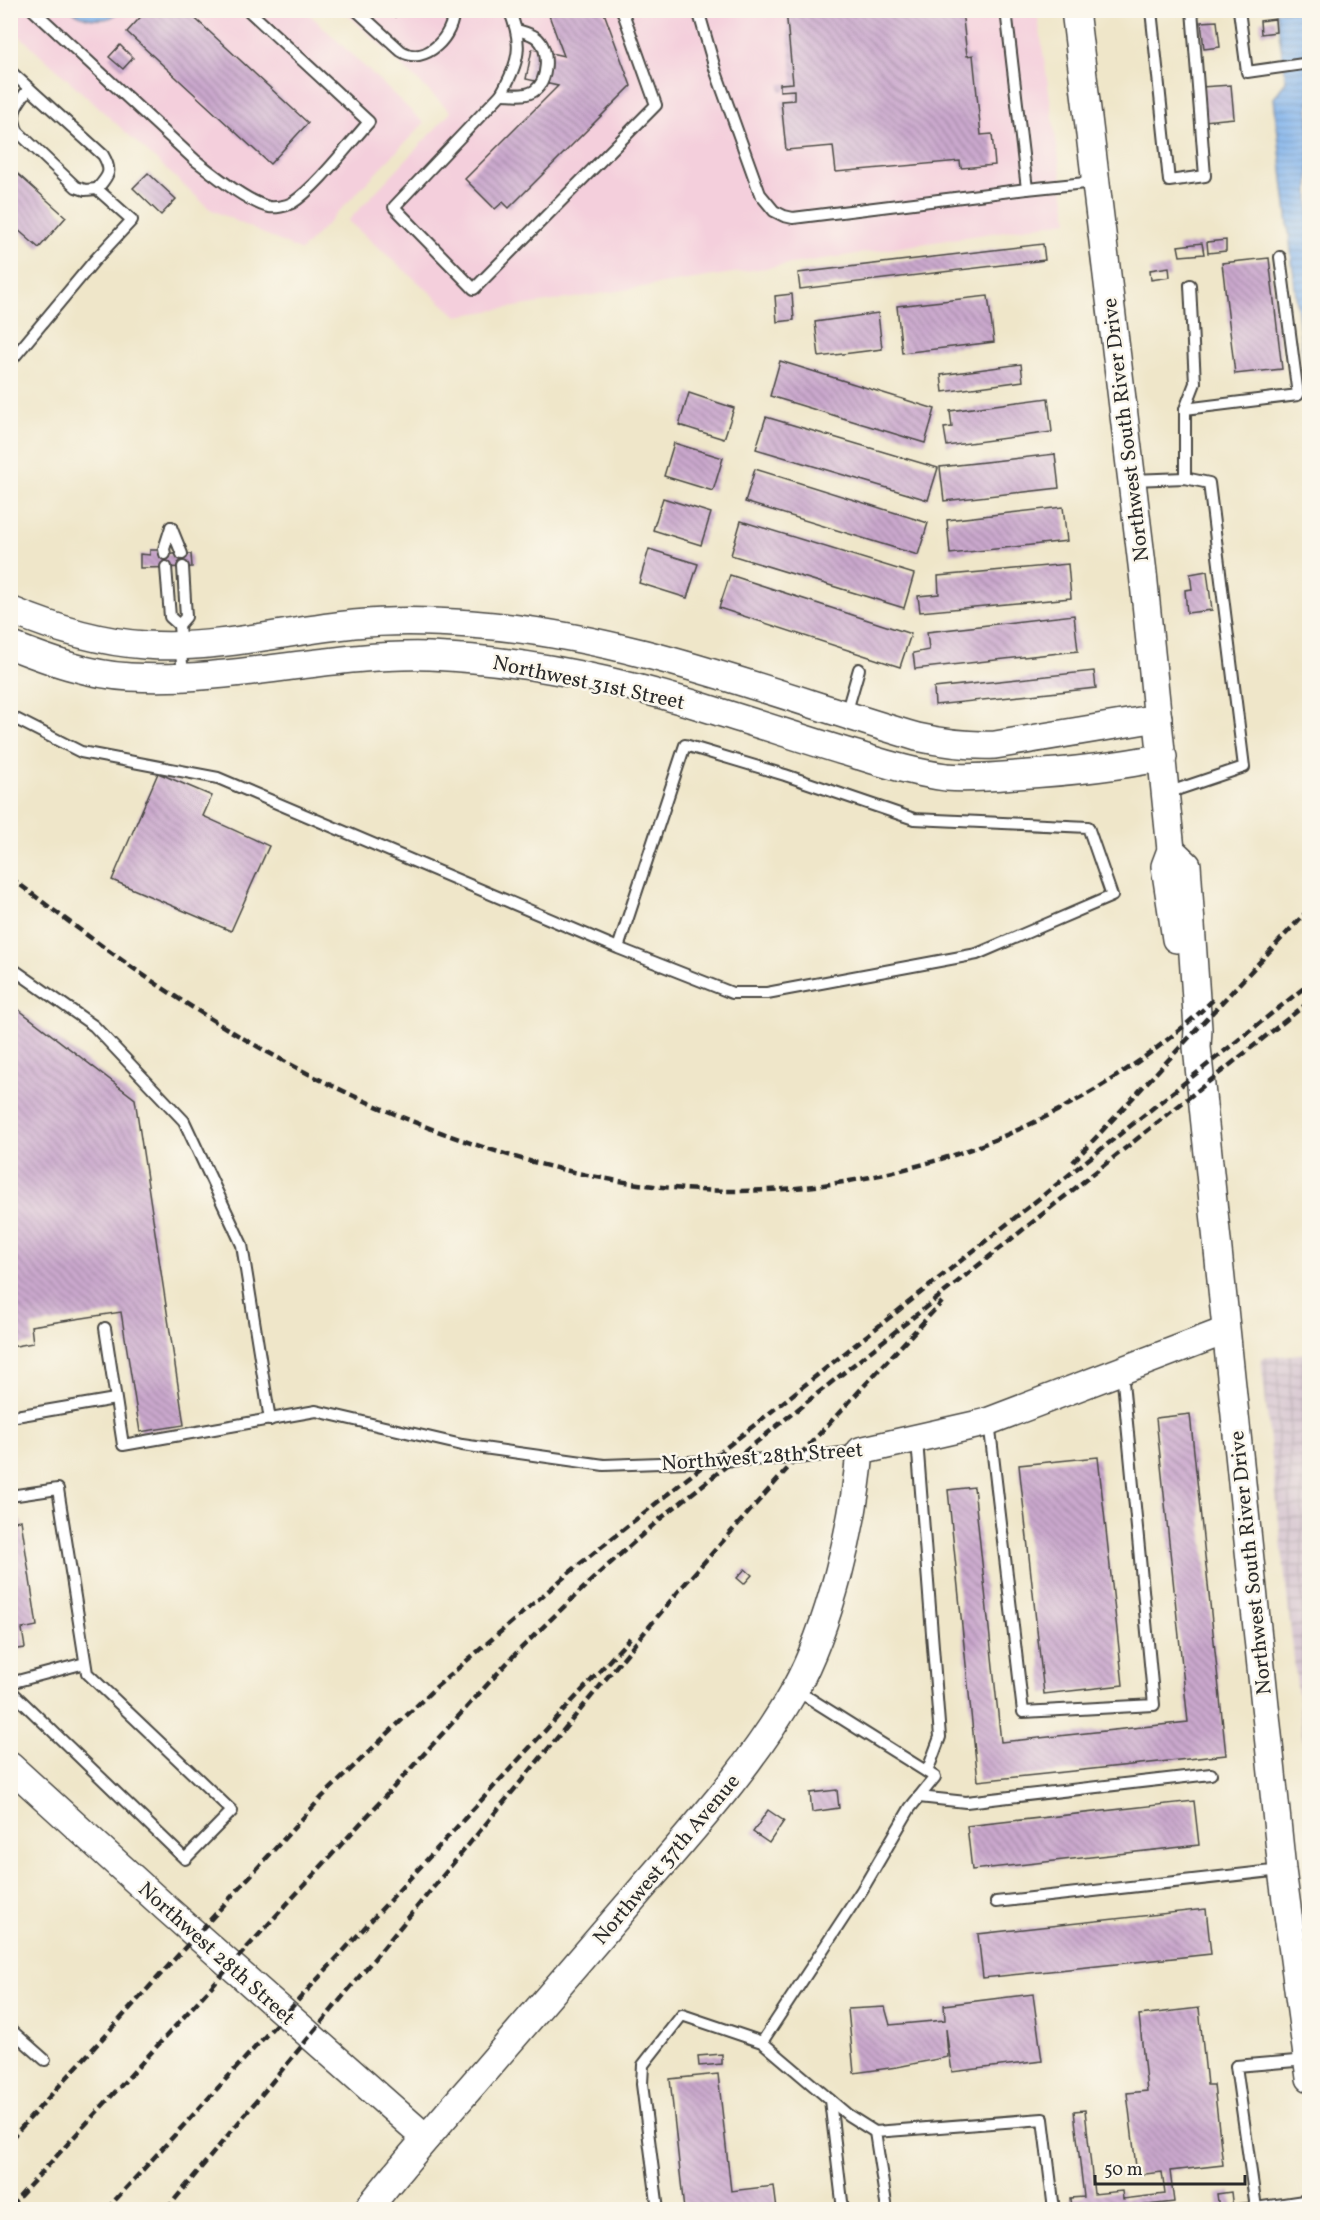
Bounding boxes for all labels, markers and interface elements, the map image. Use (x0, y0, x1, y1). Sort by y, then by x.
street label: Northwest South River Drive (1096, 296, 1157, 563)
street label: Northwest 31st Street (490, 649, 687, 718)
street label: Northwest South River Drive (1223, 1429, 1280, 1696)
street label: Northwest 28th Street (660, 1436, 864, 1479)
street label: Northwest 37th Avenue (587, 1768, 747, 1952)
street label: Northwest 28th Street (131, 1876, 301, 2033)
scale bar (1095, 2148, 1245, 2186)
text: 50 m (1104, 2158, 1143, 2183)

